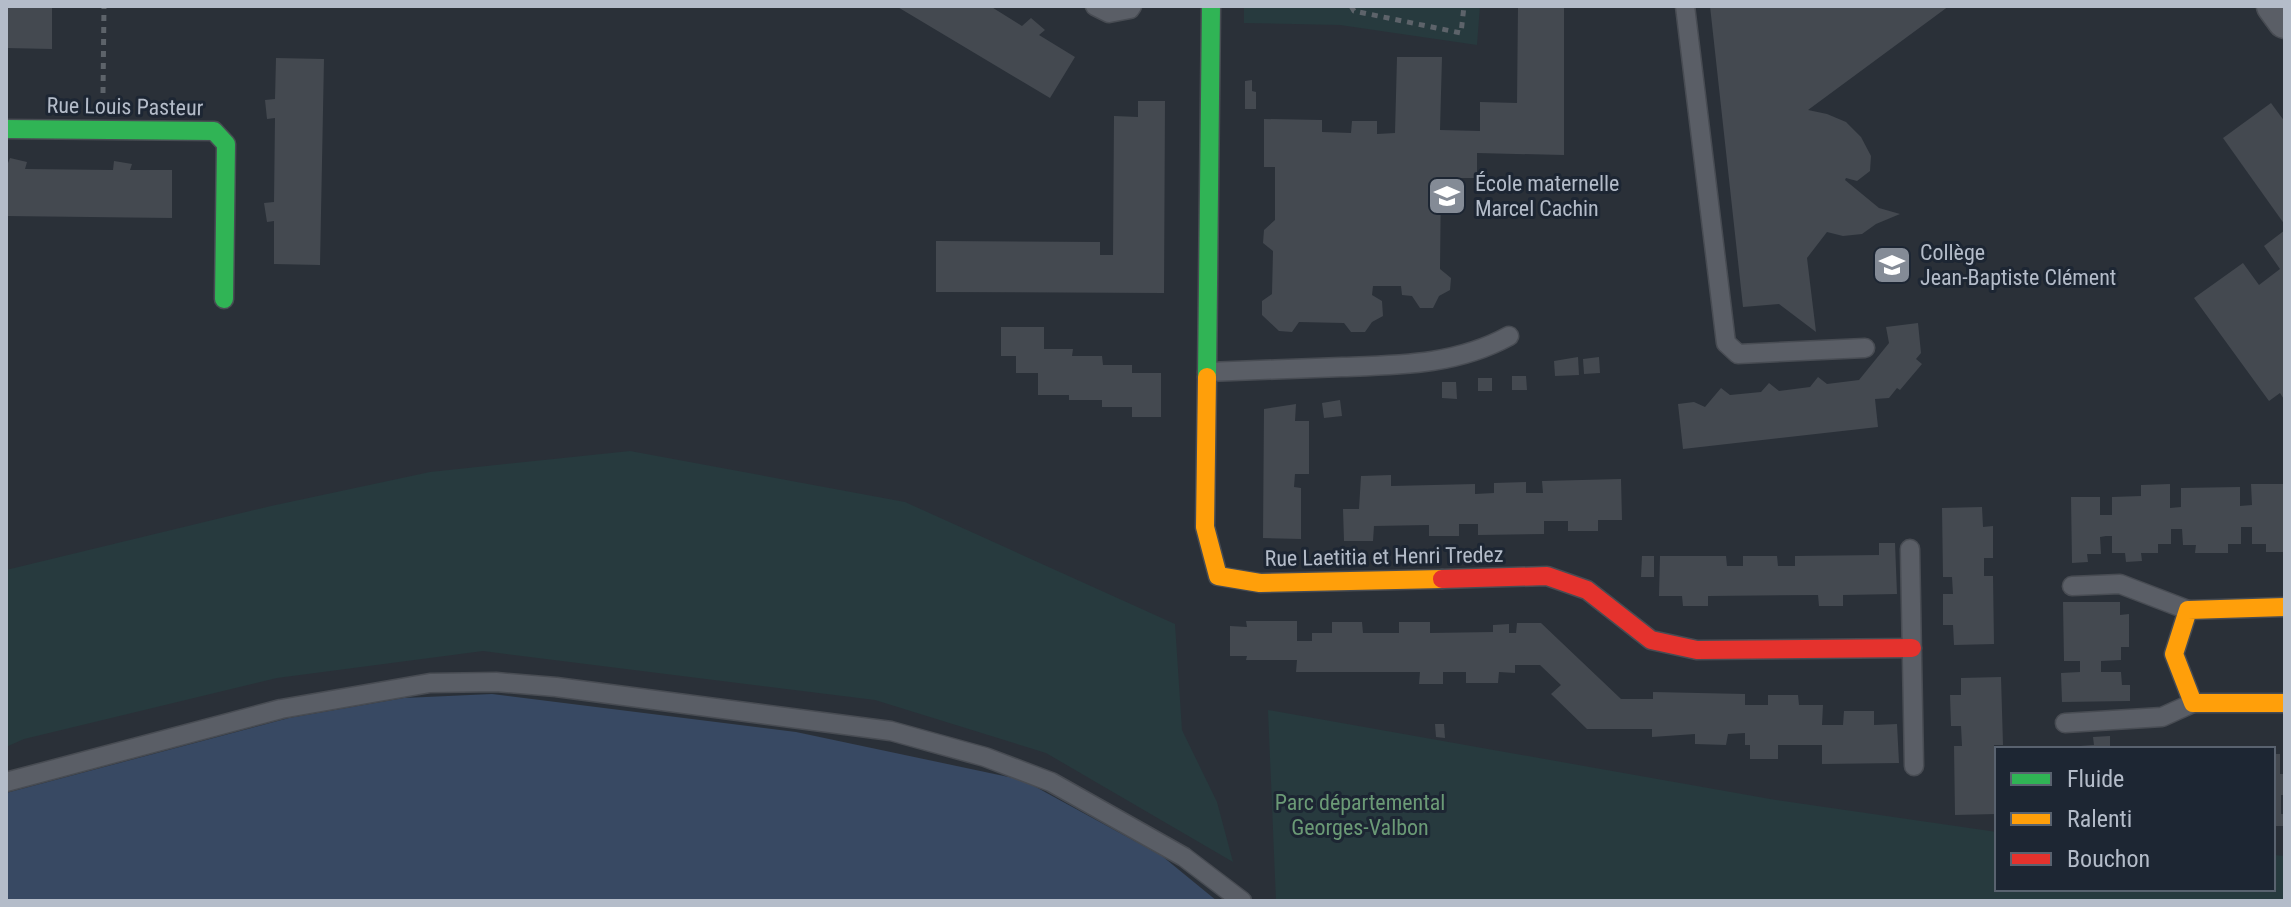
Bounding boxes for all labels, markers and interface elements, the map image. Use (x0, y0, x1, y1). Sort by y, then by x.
street label: Rue Louis Pasteur (46, 93, 204, 120)
place label: École maternelle Marcel Cachin (1475, 171, 1619, 221)
school or university icon: École maternelle Marcel Cachin (1426, 175, 1468, 217)
place label: Collège Jean-Baptiste Clément (1920, 240, 2116, 290)
school or university icon: Collège Jean-Baptiste Clément (1871, 244, 1913, 286)
street label: Rue Laetitia et Henri Tredez (1264, 542, 1504, 571)
legend (1995, 747, 2275, 891)
text: Fluide (2067, 765, 2124, 793)
park label: Parc départemental Georges-Valbon (1275, 790, 1445, 840)
text: Ralenti (2067, 805, 2132, 833)
text: Bouchon (2067, 845, 2150, 873)

